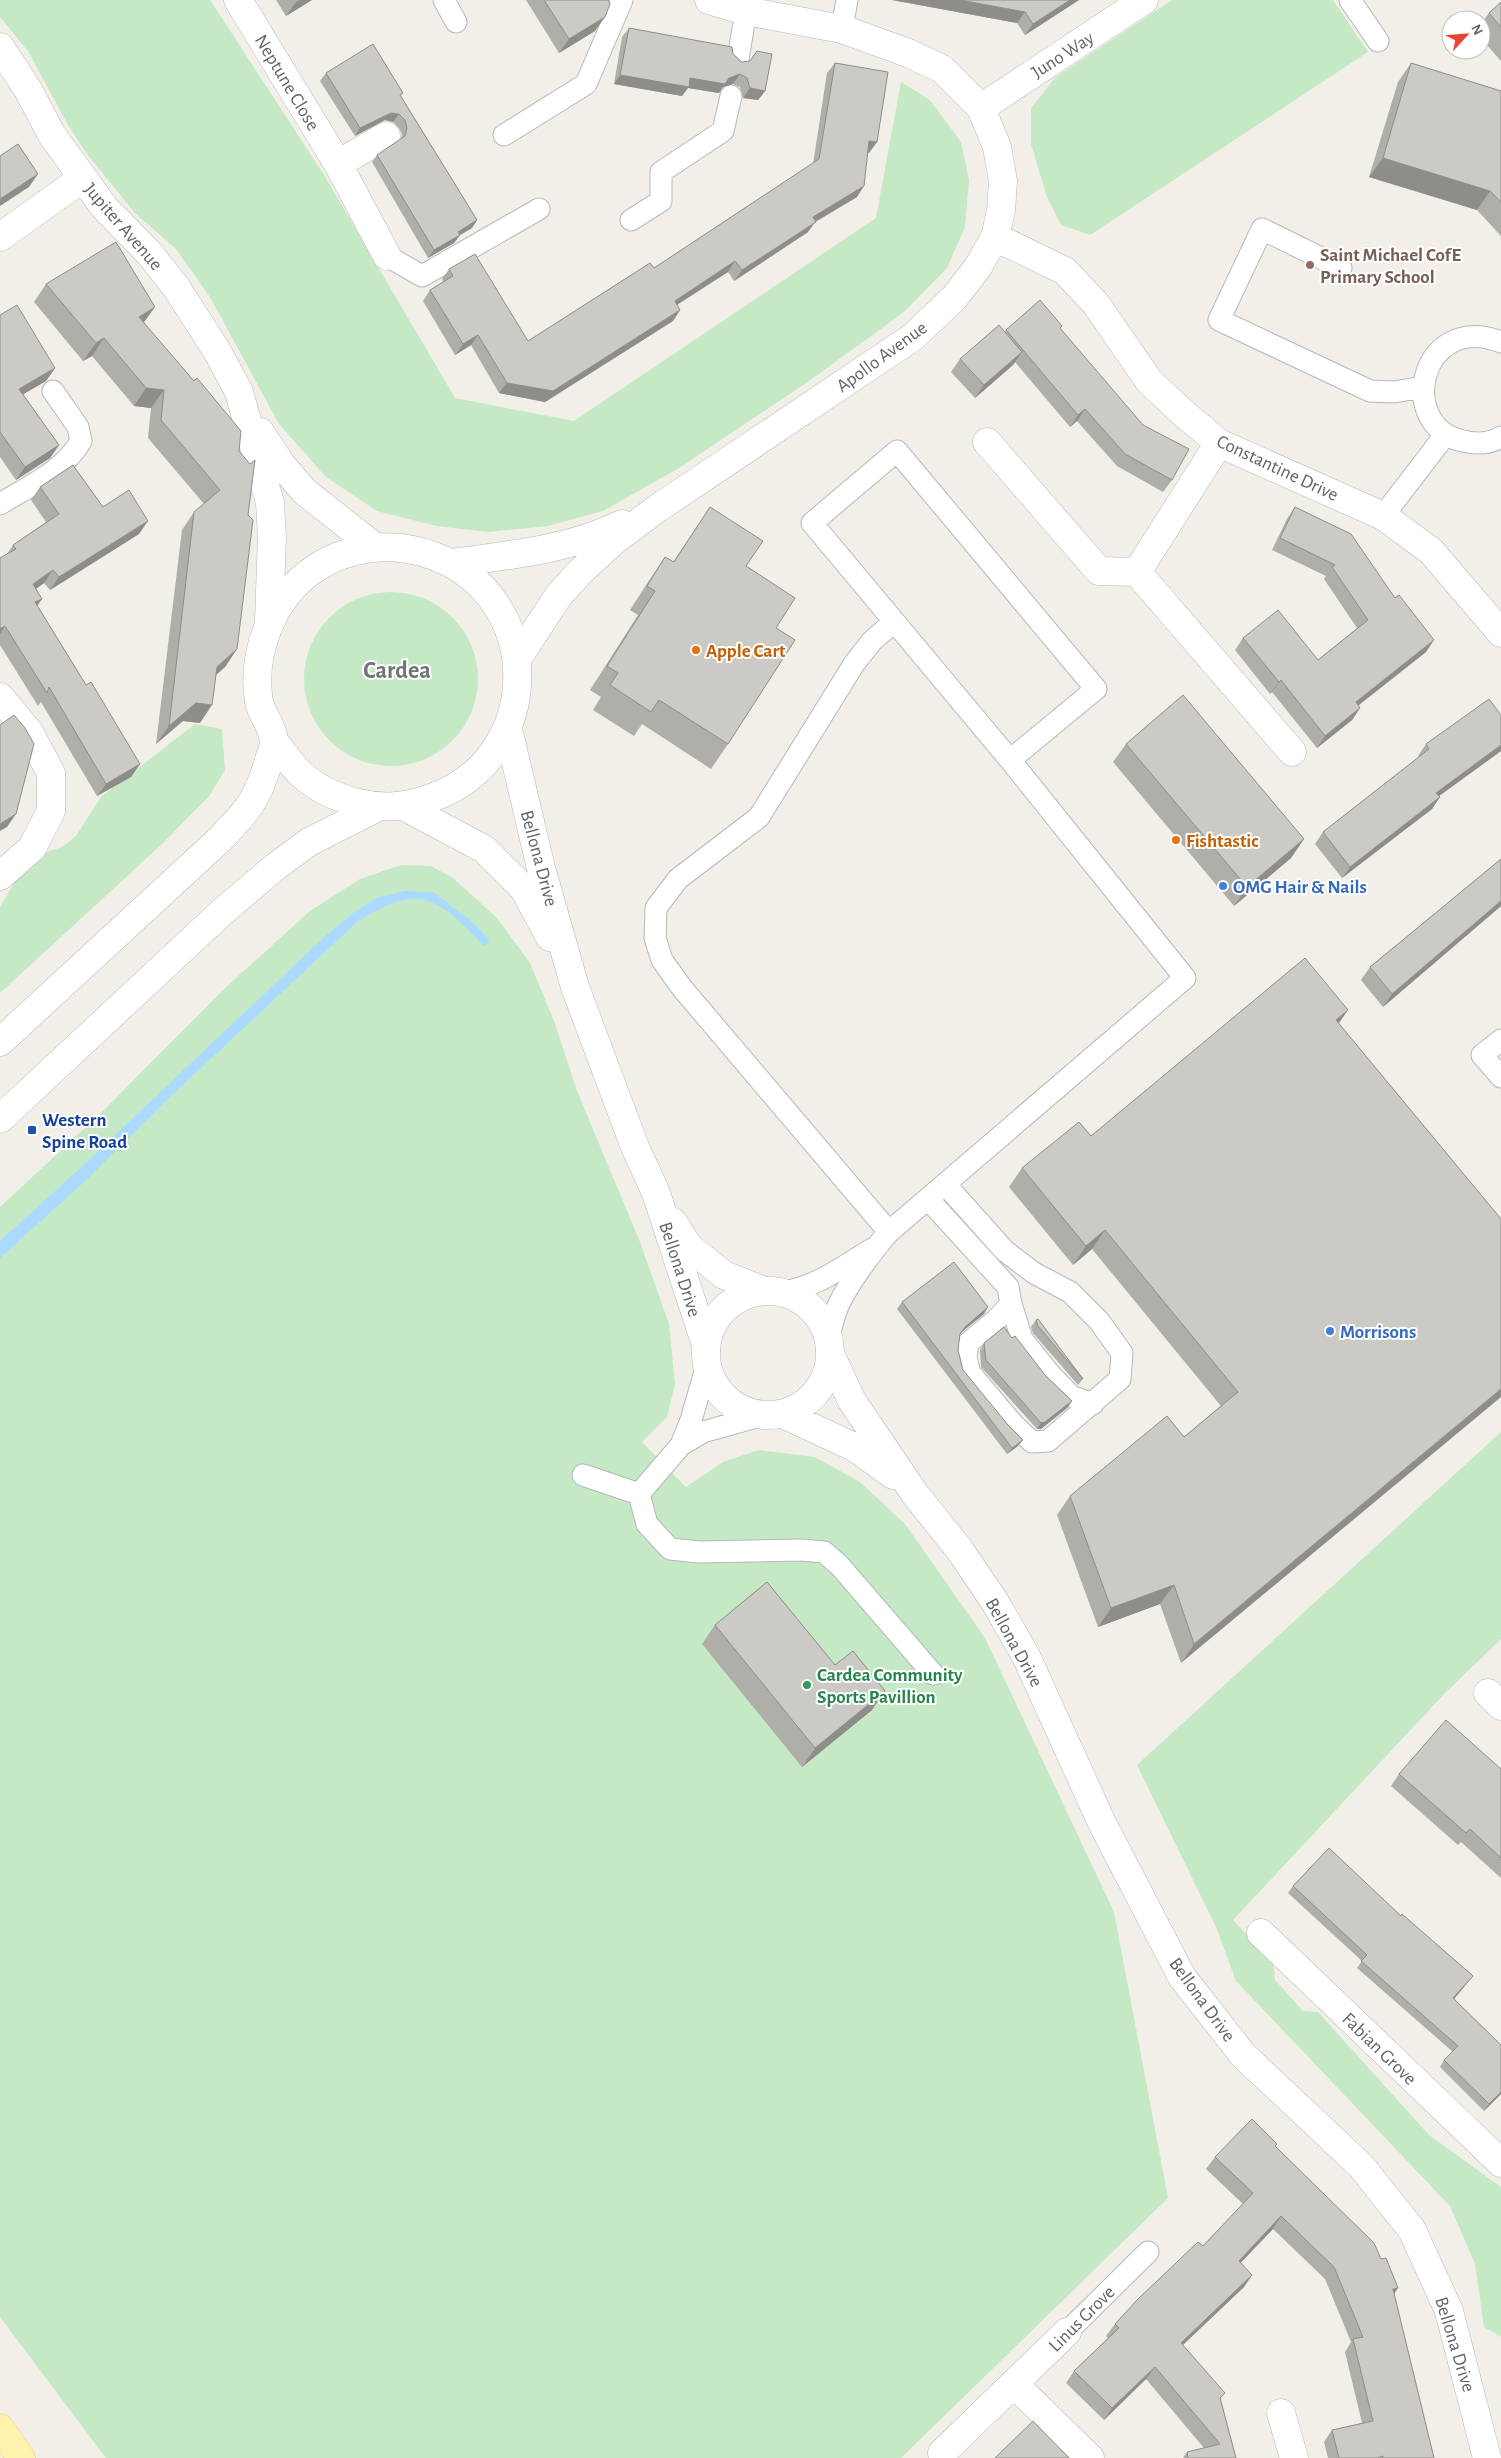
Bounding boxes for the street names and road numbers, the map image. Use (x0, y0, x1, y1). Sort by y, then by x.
street label: Juno Way (1028, 28, 1097, 82)
street label: Neptune Close (251, 32, 323, 134)
street label: Jupiter Avenue (80, 180, 166, 274)
street label: Apollo Avenue (833, 318, 931, 396)
street label: Constantine Drive (1214, 432, 1341, 505)
street label: Bellona Drive (517, 808, 560, 908)
street label: Bellona Drive (655, 1220, 704, 1319)
street label: Bellona Drive (981, 1595, 1046, 1690)
street label: Bellona Drive (1165, 1954, 1238, 2045)
street label: Fabian Grove (1338, 2009, 1420, 2089)
street label: Linus Grove (1045, 2282, 1119, 2356)
street label: Bellona Drive (1431, 2295, 1478, 2394)

